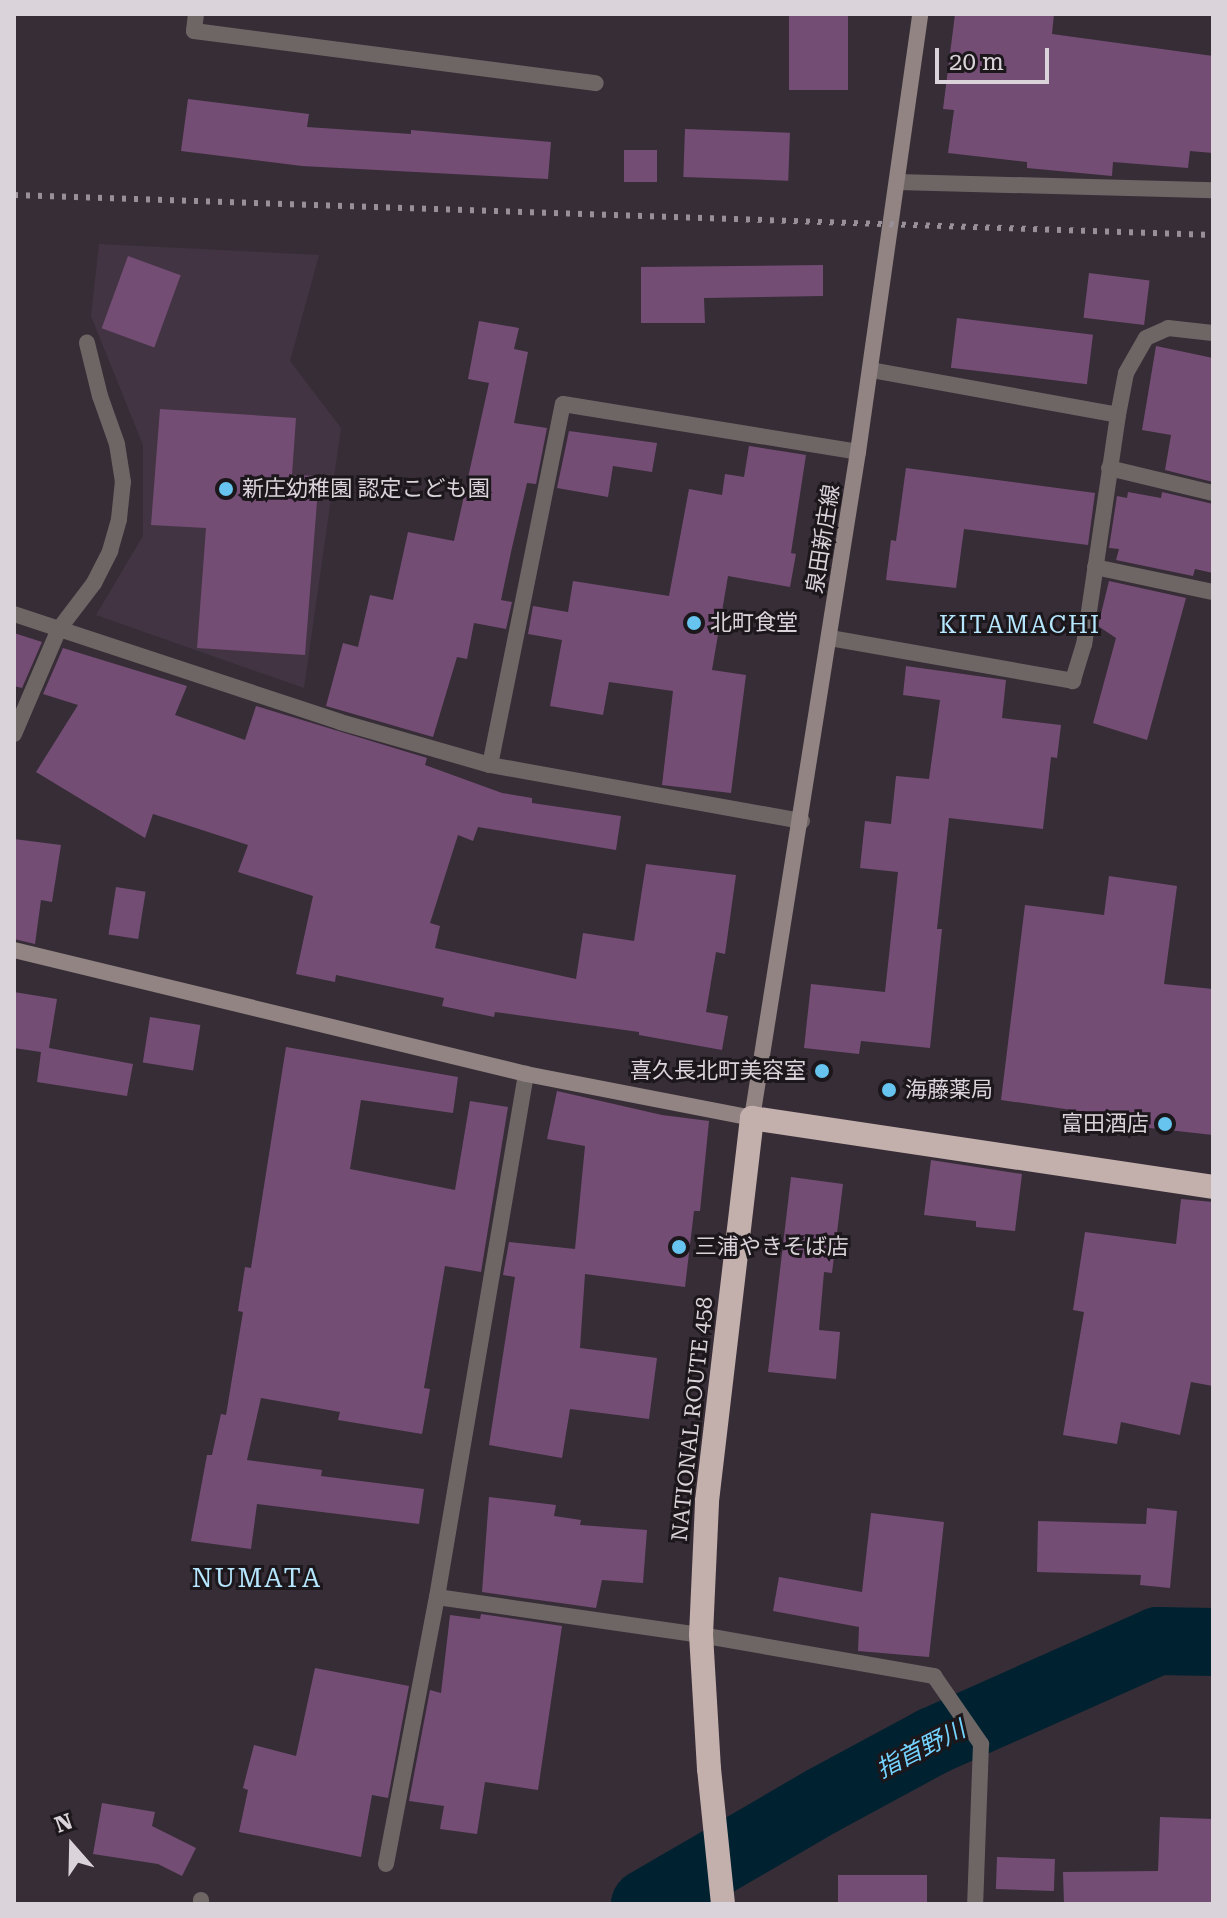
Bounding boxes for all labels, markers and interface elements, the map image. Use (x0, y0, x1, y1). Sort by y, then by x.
scale bar (939, 32, 1053, 82)
text: 20 m (949, 48, 1004, 76)
place label: 新庄幼稚園 認定こども園 (242, 476, 490, 502)
marker: 新庄幼稚園 認定こども園 (217, 480, 235, 498)
street label: 泉田新庄線 (801, 483, 845, 595)
place label: 北町食堂 (710, 610, 798, 636)
district label: KITAMACHI (939, 612, 1101, 640)
marker: 北町食堂 (685, 614, 703, 632)
place label: 喜久長北町美容室 (630, 1058, 806, 1084)
marker: 喜久長北町美容室 (813, 1062, 831, 1080)
place label: 海藤薬局 (905, 1077, 993, 1103)
marker: 海藤薬局 (880, 1081, 898, 1099)
place label: 富田酒店 (1061, 1111, 1149, 1137)
marker: 富田酒店 (1156, 1115, 1174, 1133)
place label: 三浦やきそば店 (695, 1234, 849, 1260)
marker: 三浦やきそば店 (670, 1238, 688, 1256)
street label: NATIONAL ROUTE 458 (666, 1295, 718, 1543)
district label: NUMATA (192, 1563, 322, 1595)
water label: 指首野川 (872, 1715, 970, 1785)
north arrow (32, 1806, 112, 1886)
text: N (51, 1808, 76, 1838)

